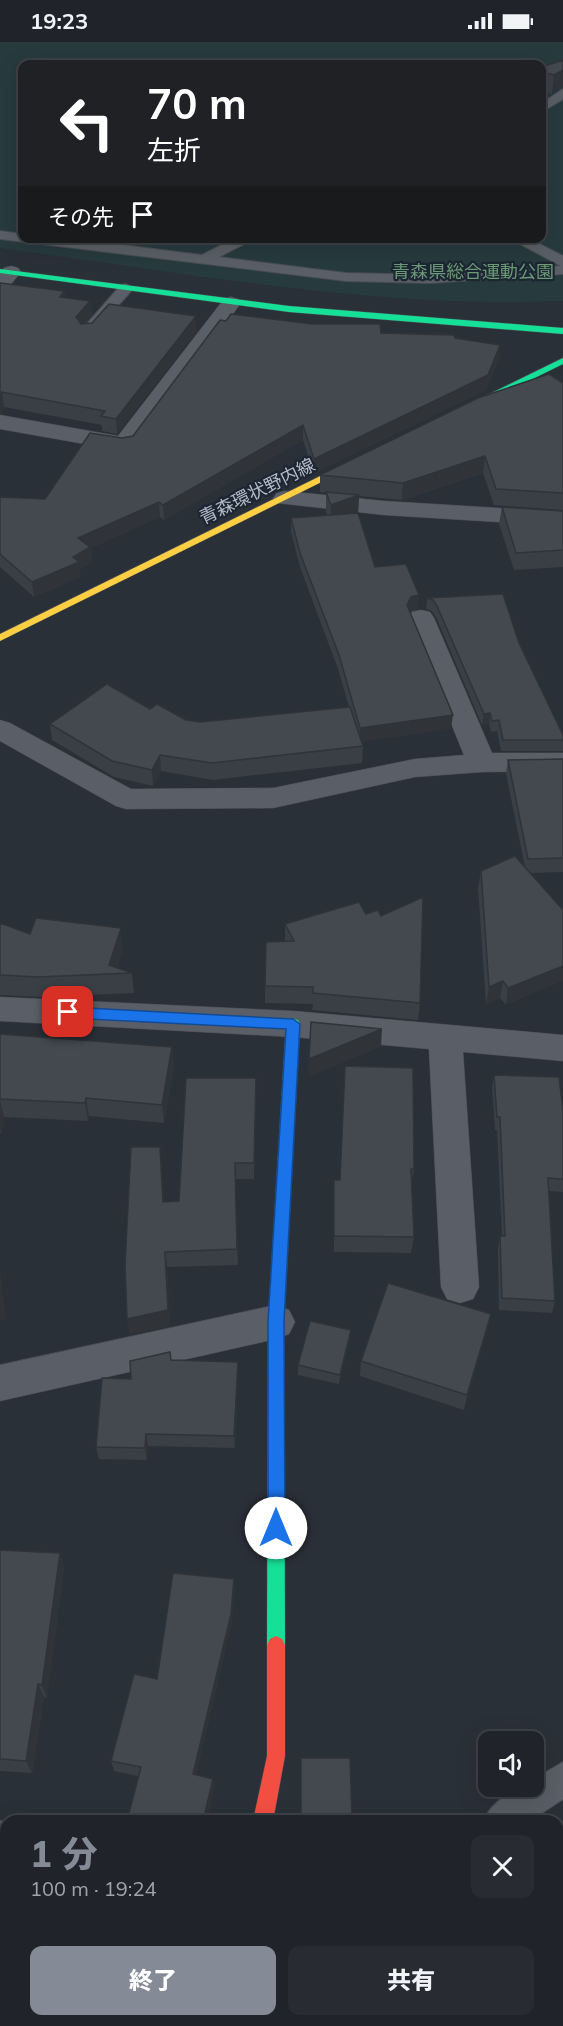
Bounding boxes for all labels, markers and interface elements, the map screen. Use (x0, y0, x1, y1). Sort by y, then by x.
text: 19:23 (30, 7, 88, 35)
text: 70 m (147, 77, 247, 130)
icon: left (48, 84, 126, 162)
text: 左折 (147, 133, 201, 167)
icon: arrive (126, 198, 159, 231)
text: その先 (48, 203, 114, 231)
park label: 青森県総合運動公園 (392, 260, 554, 283)
street label: 青森環状野内線 (195, 453, 319, 529)
pin (42, 986, 93, 1037)
icon: arrive (51, 995, 84, 1028)
position arrow (244, 1496, 308, 1560)
map controls (478, 1731, 544, 1797)
button: sound (478, 1731, 544, 1797)
text: 1 分 (30, 1831, 98, 1876)
button: close (471, 1835, 534, 1898)
text: 100 m · 19:24 (30, 1876, 156, 1901)
button: 終了 (30, 1946, 276, 2015)
button: 共有 (288, 1946, 534, 2015)

